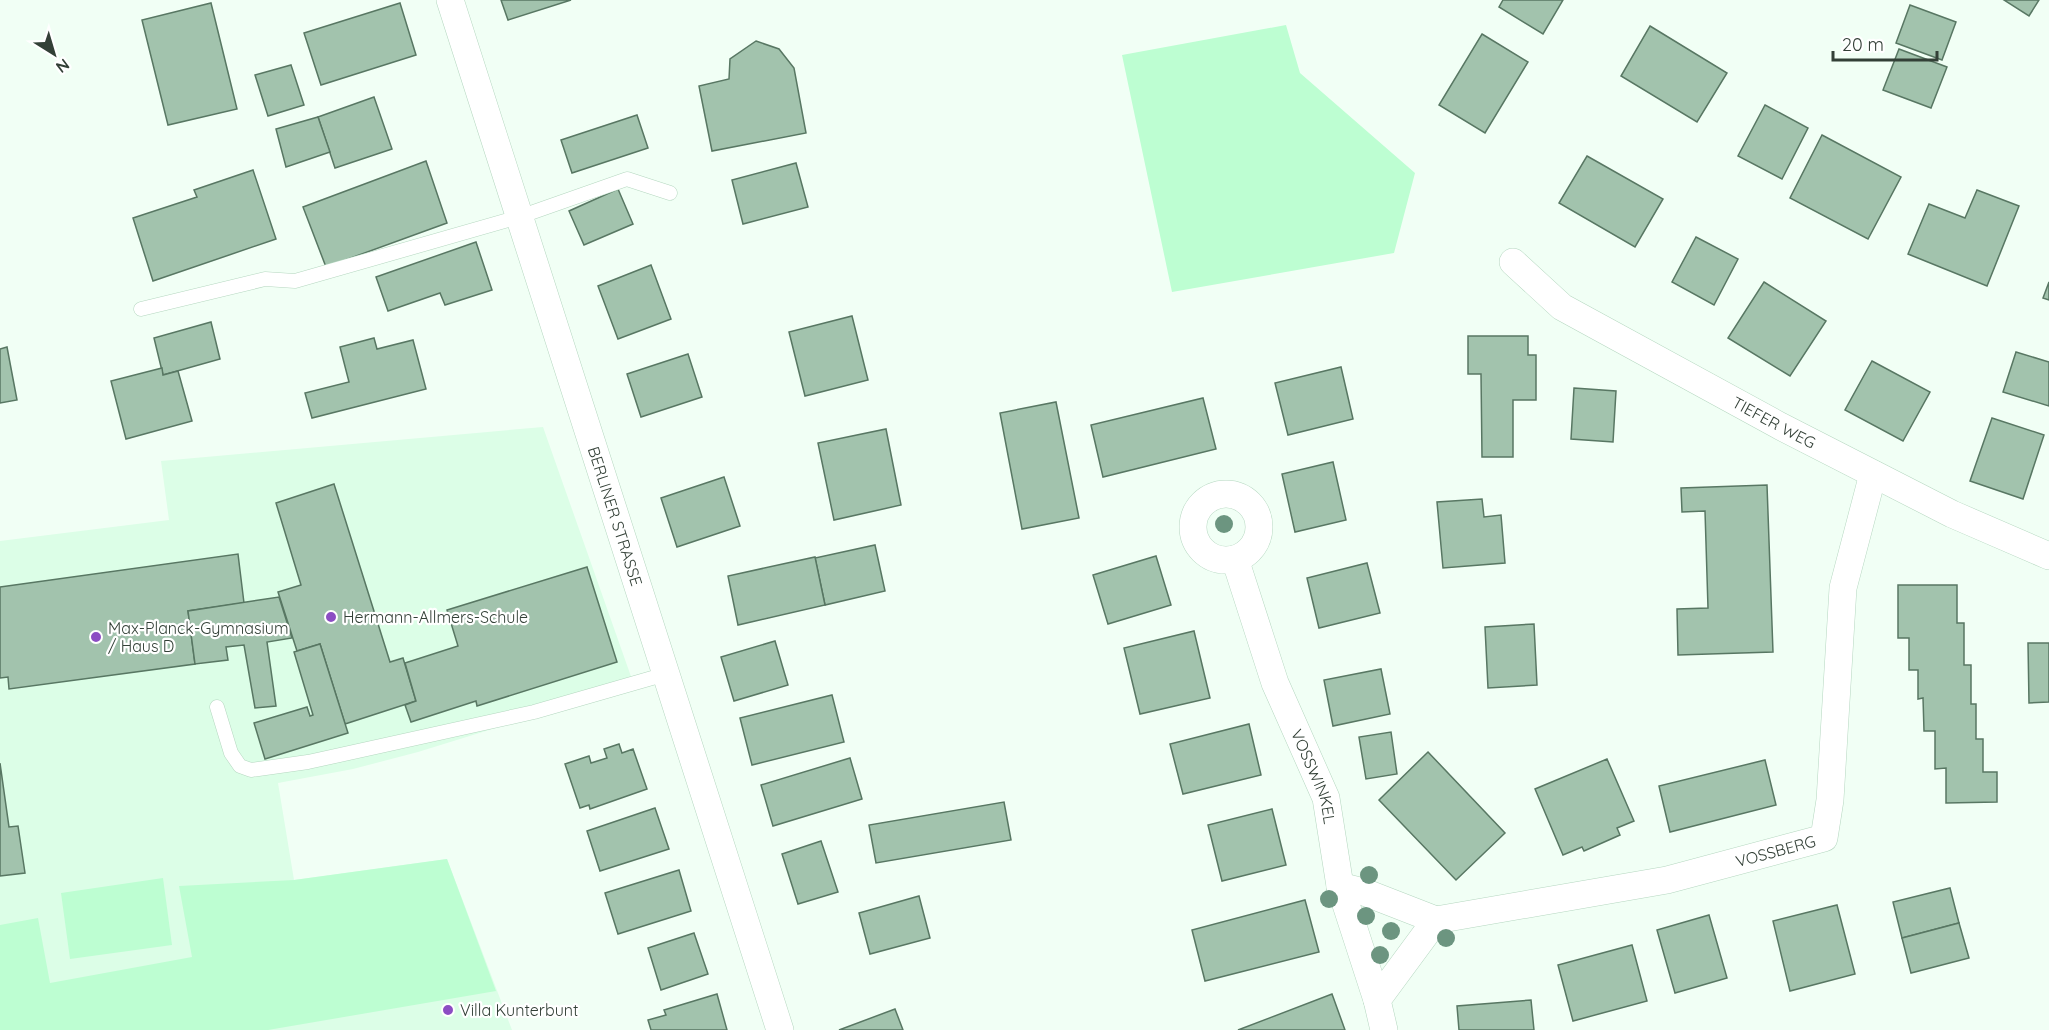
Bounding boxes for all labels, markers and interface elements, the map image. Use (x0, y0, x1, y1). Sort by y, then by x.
north arrow (24, 24, 84, 84)
scale bar (1833, 24, 1936, 62)
text: 20 m (1842, 33, 1884, 56)
text: N (52, 54, 74, 78)
street label: TIEFER WEG (1729, 392, 1819, 453)
street label: BERLINER STRASSE (584, 444, 647, 588)
place label: Hermann-Allmers-Schule (343, 607, 528, 627)
marker: Hermann-Allmers-Schule (324, 610, 338, 624)
place label: Max-Planck-Gymnasium / Haus D (108, 618, 289, 656)
marker: Max-Planck-Gymnasium / Haus D (89, 630, 103, 644)
street label: VOSSWINKEL (1287, 726, 1340, 826)
street label: VOSSBERG (1733, 831, 1818, 871)
place label: Villa Kunterbunt (460, 1000, 578, 1020)
marker: Villa Kunterbunt (441, 1003, 455, 1017)

